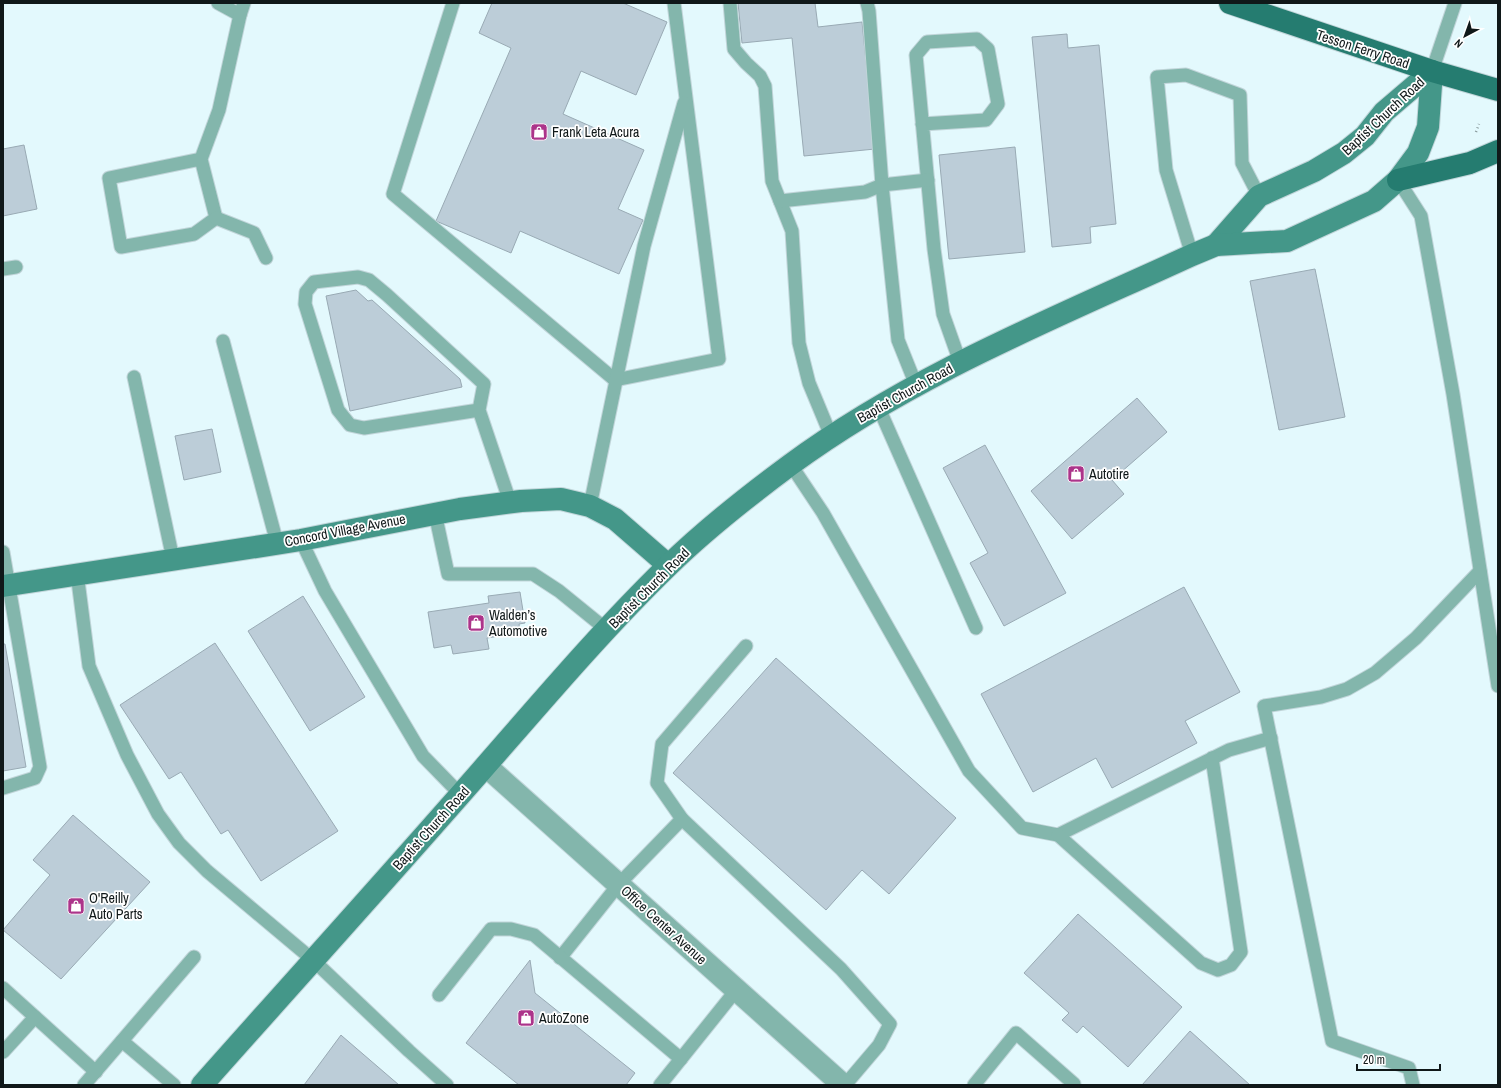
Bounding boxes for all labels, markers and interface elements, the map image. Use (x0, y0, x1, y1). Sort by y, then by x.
north arrow (1445, 16, 1485, 56)
street label: Tesson Ferry Road (1314, 26, 1412, 72)
text: N (1451, 36, 1465, 51)
street label: Baptist Church Road (1338, 73, 1428, 159)
shop icon: Frank Leta Acura (529, 122, 549, 142)
place label: Frank Leta Acura (552, 123, 640, 141)
street label: Baptist Church Road (854, 359, 956, 427)
shop icon: Autotire (1066, 464, 1086, 484)
place label: Autotire (1088, 465, 1129, 483)
street label: Concord Village Avenue (283, 509, 407, 551)
street label: Baptist Church Road (605, 544, 693, 632)
place label: Walden’s Automotive (488, 606, 547, 640)
shop icon: Walden’s Automotive (466, 613, 486, 633)
street label: Baptist Church Road (389, 782, 473, 874)
street label: Office Center Avenue (617, 882, 711, 968)
place label: O'Reilly Auto Parts (88, 889, 143, 923)
shop icon: O'Reilly Auto Parts (66, 896, 86, 916)
shop icon: AutoZone (516, 1008, 536, 1028)
place label: AutoZone (538, 1009, 589, 1027)
scale bar (1357, 1046, 1440, 1072)
text: 20 m (1363, 1052, 1385, 1068)

